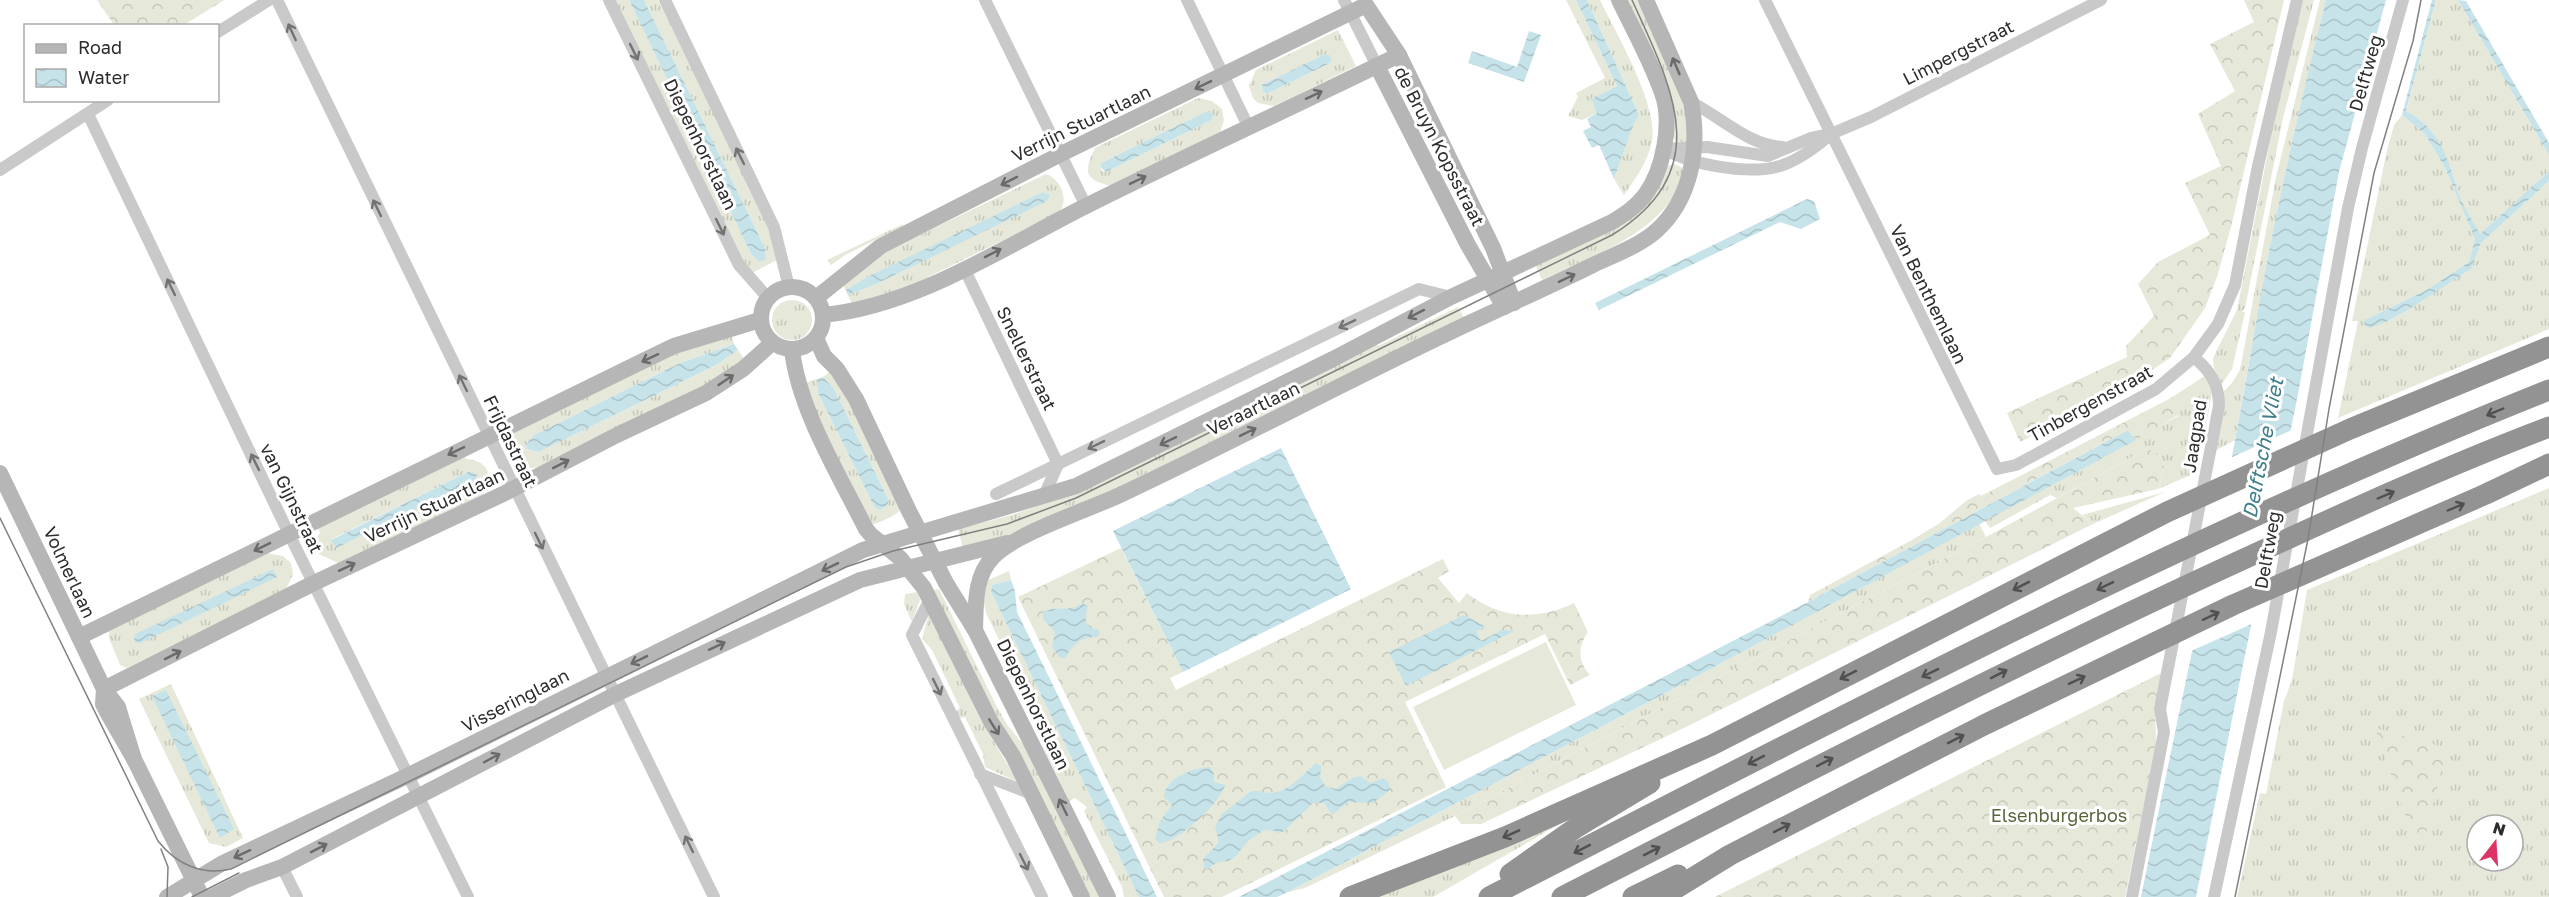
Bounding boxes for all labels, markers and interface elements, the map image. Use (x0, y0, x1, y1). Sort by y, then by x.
street label: Limpergstraat (1899, 15, 2017, 89)
legend (24, 24, 219, 102)
one-way arrow (285, 24, 297, 42)
street label: Delftweg (2344, 32, 2386, 114)
text: Road (78, 36, 122, 58)
one-way arrow (629, 43, 641, 61)
one-way arrow (1669, 57, 1681, 75)
street label: de Bruyn Kopsstraat (1390, 63, 1490, 229)
text: Water (78, 66, 129, 88)
street label: Diepenhorstlaan (660, 75, 742, 213)
street label: Verrijn Stuartlaan (1008, 80, 1154, 166)
one-way arrow (1194, 80, 1212, 92)
one-way arrow (1304, 89, 1322, 101)
one-way arrow (733, 147, 745, 165)
one-way arrow (1129, 174, 1147, 185)
one-way arrow (1000, 175, 1018, 187)
one-way arrow (370, 199, 382, 217)
one-way arrow (715, 218, 727, 236)
street label: Van Benthemlaan (1886, 221, 1972, 367)
one-way arrow (984, 247, 1002, 258)
one-way arrow (1558, 271, 1576, 283)
one-way arrow (164, 278, 176, 296)
street label: Snellerstraat (992, 302, 1062, 414)
one-way arrow (1408, 309, 1426, 320)
one-way arrow (1339, 318, 1357, 330)
one-way arrow (642, 352, 660, 364)
street label: Tinbergenstraat (2024, 360, 2156, 446)
one-way arrow (456, 374, 468, 392)
one-way arrow (717, 374, 734, 386)
water label: Delftsche Vliet (2237, 374, 2288, 520)
street label: Veraartlaan (1203, 376, 1303, 440)
street label: Frijdastraat (479, 391, 543, 491)
street label: Jaagpad (2177, 398, 2211, 474)
one-way arrow (2486, 407, 2505, 418)
one-way arrow (1239, 426, 1257, 438)
one-way arrow (1159, 435, 1177, 447)
street label: van Gijnstraat (256, 439, 328, 557)
one-way arrow (1087, 440, 1105, 452)
one-way arrow (447, 446, 465, 458)
one-way arrow (248, 454, 260, 472)
one-way arrow (551, 458, 569, 469)
street label: Verrijn Stuartlaan (361, 463, 507, 547)
one-way arrow (2376, 488, 2394, 500)
one-way arrow (2446, 501, 2464, 513)
street label: Delftweg (2249, 509, 2285, 591)
street label: Volmerlaan (39, 523, 101, 621)
one-way arrow (534, 531, 546, 549)
one-way arrow (254, 542, 272, 554)
one-way arrow (338, 561, 356, 573)
one-way arrow (821, 561, 839, 573)
one-way arrow (2013, 581, 2031, 593)
one-way arrow (2096, 581, 2114, 593)
one-way arrow (2202, 609, 2220, 621)
street label: Diepenhorstlaan (993, 635, 1075, 773)
one-way arrow (708, 640, 726, 651)
one-way arrow (164, 649, 181, 661)
one-way arrow (631, 655, 649, 667)
street label: Visseringlaan (458, 664, 572, 736)
one-way arrow (1921, 667, 1939, 679)
one-way arrow (1990, 668, 2008, 680)
one-way arrow (1839, 670, 1857, 681)
one-way arrow (2067, 673, 2085, 685)
one-way arrow (932, 678, 944, 696)
one-way arrow (988, 718, 1001, 735)
one-way arrow (1947, 733, 1964, 745)
one-way arrow (483, 752, 501, 763)
one-way arrow (1747, 755, 1765, 767)
one-way arrow (1816, 756, 1834, 767)
one-way arrow (1057, 798, 1069, 816)
park label: Elsenburgerbos (1991, 804, 2127, 826)
north arrow (2465, 813, 2525, 873)
text: N (2491, 817, 2508, 840)
one-way arrow (1773, 822, 1791, 833)
one-way arrow (1502, 829, 1520, 841)
one-way arrow (682, 836, 694, 854)
one-way arrow (310, 842, 328, 853)
one-way arrow (1574, 843, 1591, 855)
one-way arrow (1642, 845, 1660, 856)
one-way arrow (234, 848, 252, 860)
one-way arrow (1019, 853, 1031, 871)

